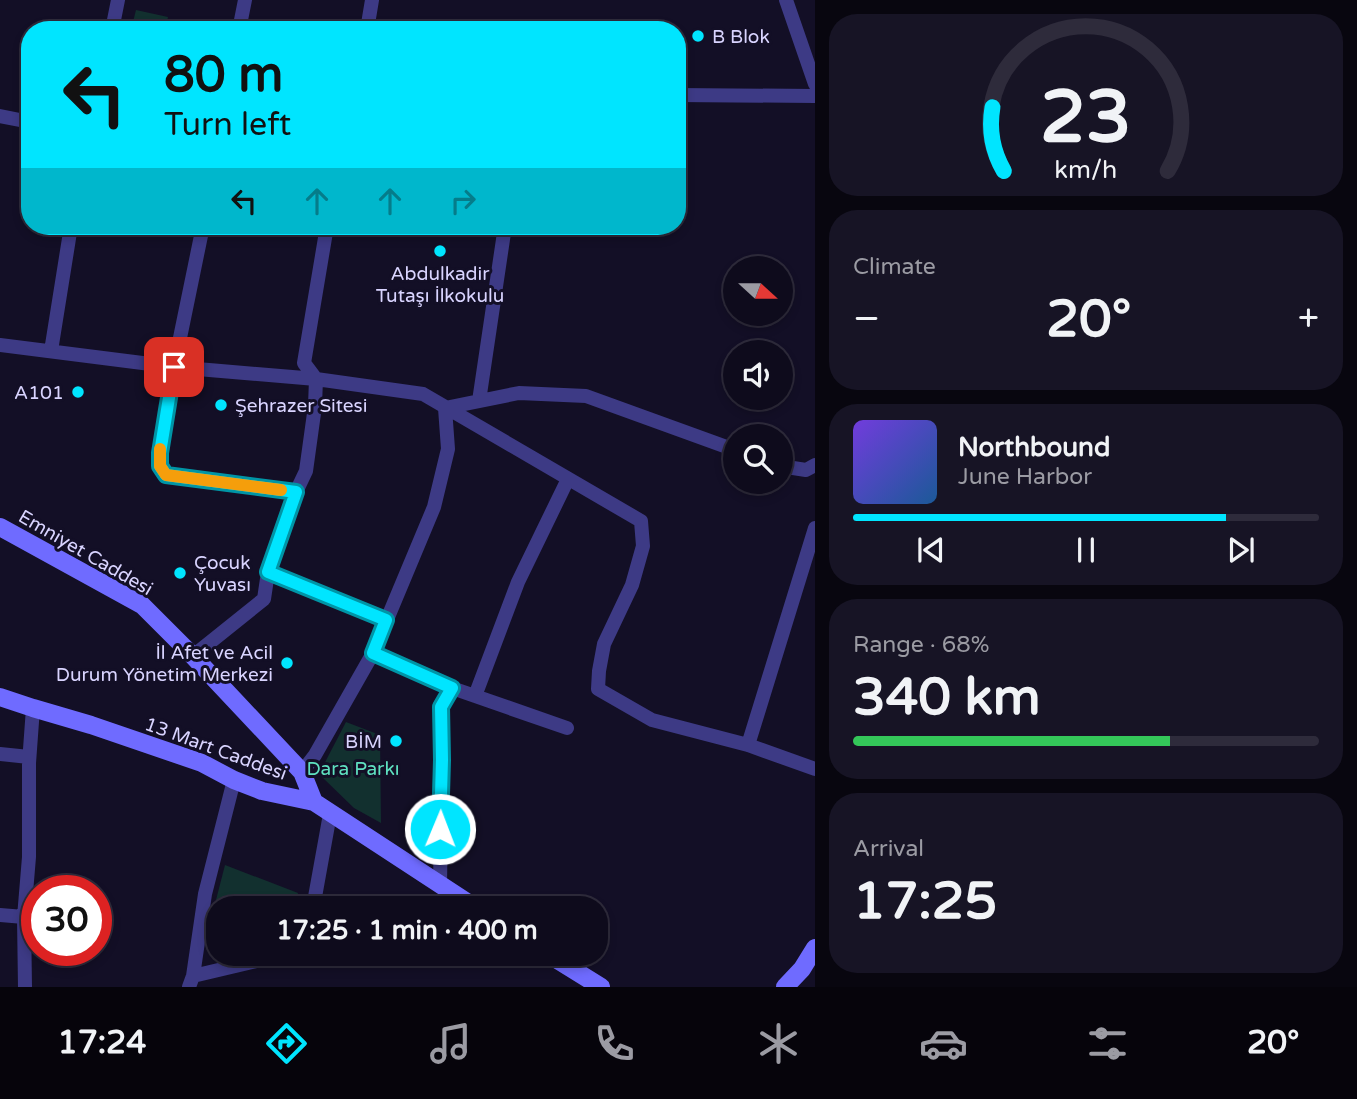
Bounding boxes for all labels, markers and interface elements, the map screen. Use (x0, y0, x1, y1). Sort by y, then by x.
place label: B Blok (712, 26, 770, 48)
marker: B Blok (690, 28, 706, 44)
text: 80 m (164, 46, 283, 105)
icon: left (49, 49, 140, 140)
text: 23 (1040, 74, 1132, 162)
text: Turn left (164, 106, 291, 144)
text: km/h (1055, 155, 1117, 185)
icon: left (225, 182, 263, 220)
icon: ahead (298, 182, 336, 220)
icon: ahead (371, 182, 409, 220)
icon: right (444, 182, 482, 220)
marker: Abdulkadir Tutaşı İlkokulu (432, 243, 448, 259)
text: Climate (853, 253, 936, 281)
north arrow (723, 256, 793, 326)
map controls (723, 256, 793, 494)
place label: Abdulkadir Tutaşı İlkokulu (376, 263, 504, 307)
text: 20° (1046, 288, 1131, 351)
text: − (853, 296, 880, 342)
text: + (1298, 296, 1319, 342)
pin (144, 337, 204, 397)
button: sound (723, 340, 793, 410)
icon: arrive (155, 348, 193, 386)
place label: A101 (14, 382, 64, 404)
marker: A101 (70, 384, 86, 400)
place label: Şehrazer Sitesi (235, 395, 367, 417)
marker: Şehrazer Sitesi (213, 397, 229, 413)
button: search (723, 424, 793, 494)
text: Northbound (958, 432, 1110, 463)
text: June Harbor (958, 463, 1092, 491)
street label: Emniyet Caddesi (15, 506, 156, 600)
icon: previous (912, 531, 950, 569)
icon: pause (1067, 531, 1105, 569)
icon: next (1222, 531, 1260, 569)
place label: Çocuk Yuvası (194, 552, 251, 596)
marker: Çocuk Yuvası (172, 565, 188, 581)
text: Range · 68% (853, 631, 989, 659)
place label: İl Afet ve Acil Durum Yönetim Merkezi (56, 642, 273, 686)
marker: İl Afet ve Acil Durum Yönetim Merkezi (279, 655, 295, 671)
text: 340 km (853, 666, 1041, 729)
street label: 13 Mart Caddesi (142, 713, 290, 785)
place label: BİM (345, 731, 382, 753)
marker: BİM (388, 733, 404, 749)
park label: Dara Parkı (307, 758, 399, 780)
position arrow (403, 792, 477, 866)
text: Arrival (853, 835, 924, 863)
text: 17:25 (853, 870, 997, 933)
speed limit sign: 30 (21, 875, 112, 966)
text: 17:25 · 1 min · 400 m (276, 915, 538, 946)
icon: directions (262, 1019, 311, 1068)
icon: music (426, 1019, 475, 1068)
icon: phone (590, 1019, 639, 1068)
icon: climate (754, 1019, 803, 1068)
icon: car (919, 1019, 968, 1068)
icon: filters (1083, 1019, 1132, 1068)
text: 17:24 (58, 1024, 146, 1062)
text: 20° (1247, 1024, 1299, 1062)

